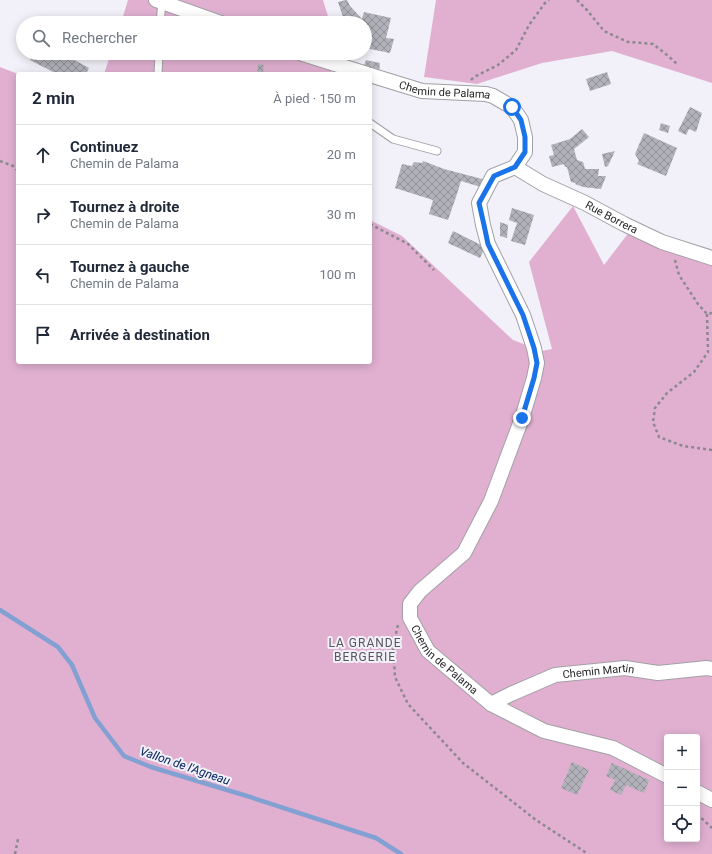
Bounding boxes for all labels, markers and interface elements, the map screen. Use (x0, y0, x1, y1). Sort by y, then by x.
search box (16, 16, 372, 60)
icon: search (30, 27, 52, 49)
text: Rechercher (62, 29, 137, 47)
street label: Chemin de Palama (397, 78, 492, 102)
text: 2 min (32, 88, 75, 108)
text: À pied · 150 m (273, 91, 356, 106)
route start (503, 98, 521, 116)
text: Continuez (70, 138, 138, 156)
icon: ahead (32, 144, 54, 166)
text: 20 m (327, 147, 356, 162)
text: Chemin de Palama (70, 156, 179, 171)
text: Tournez à droite (70, 198, 179, 216)
street label: Rue Borrera (583, 198, 640, 237)
icon: right (32, 204, 54, 226)
text: 30 m (327, 207, 356, 222)
text: Chemin de Palama (70, 216, 179, 231)
text: Tournez à gauche (70, 258, 189, 276)
icon: left (32, 264, 54, 286)
text: 100 m (319, 267, 356, 282)
text: Chemin de Palama (70, 276, 179, 291)
icon: arrive (32, 324, 54, 346)
text: Arrivée à destination (70, 326, 210, 344)
route end (513, 409, 531, 427)
street label: Chemin de Palama (408, 623, 480, 697)
district label: LA GRANDE BERGERIE (328, 636, 402, 664)
street label: Chemin Martin (562, 662, 635, 681)
map controls (664, 734, 700, 842)
button: + (664, 734, 700, 770)
water label: Vallon de l'Agneau (138, 744, 232, 788)
button: − (664, 770, 700, 806)
button: locate (664, 806, 700, 842)

